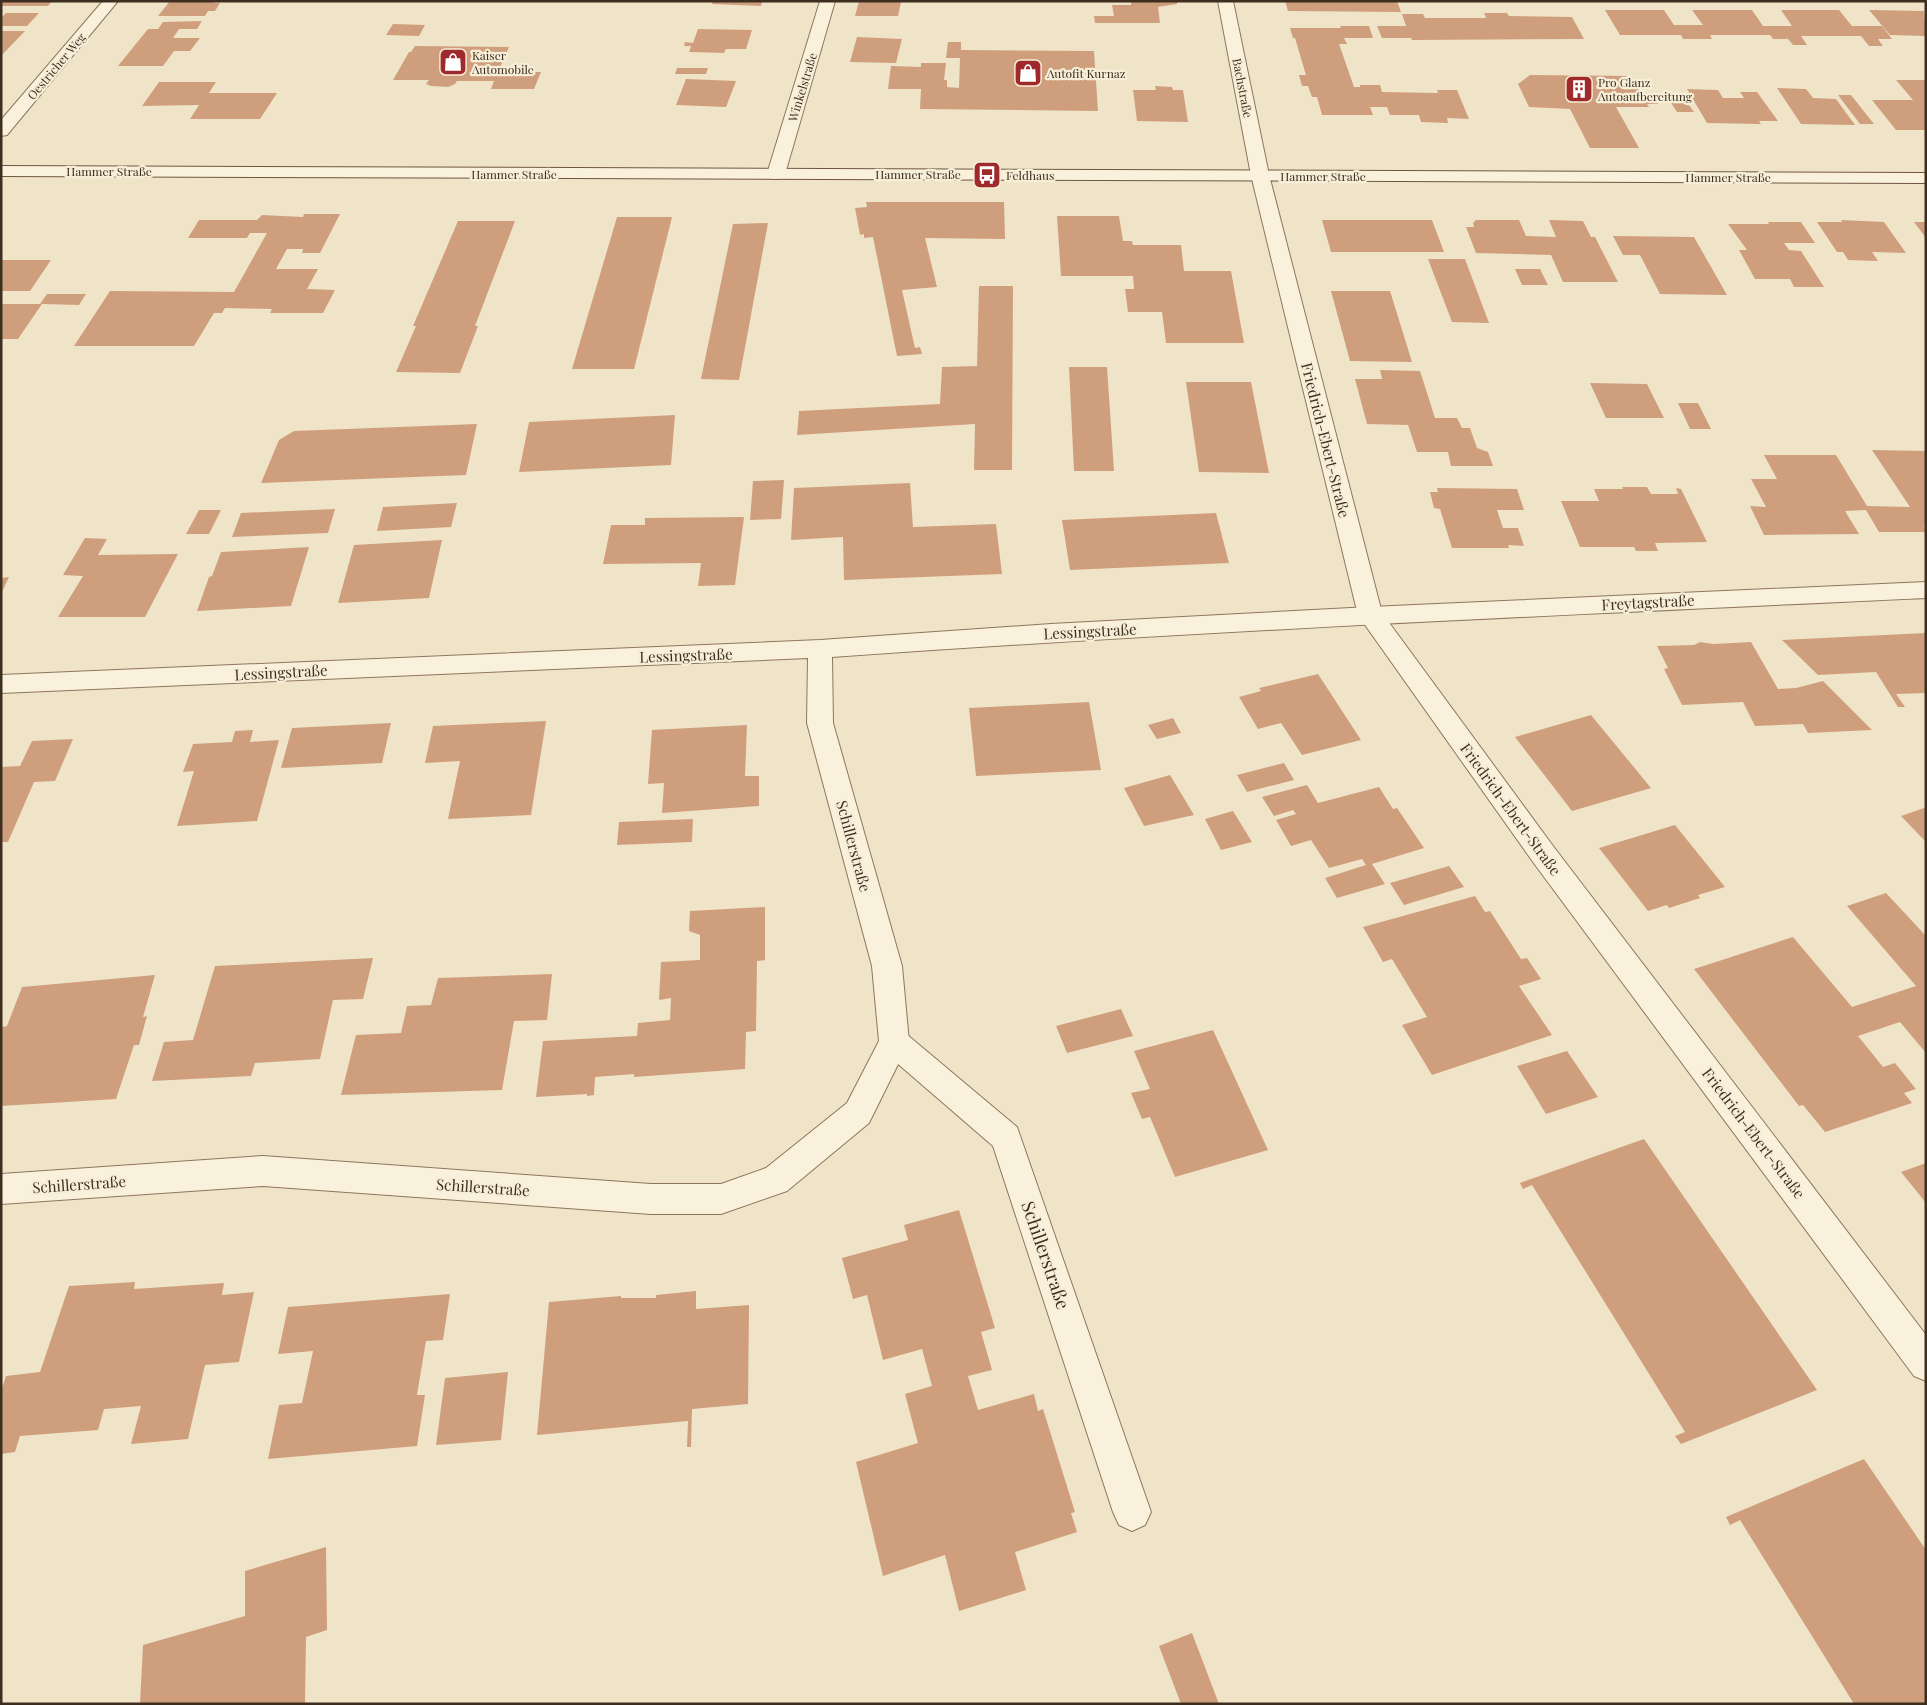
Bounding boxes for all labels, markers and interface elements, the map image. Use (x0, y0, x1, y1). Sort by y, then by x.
street label: Oestricher Weg (23, 29, 89, 103)
shop icon: Kaiser Automobile (438, 47, 468, 77)
place label: Kaiser Automobile (471, 47, 534, 77)
street label: Winkelstraße (784, 51, 820, 124)
street label: Bachstraße (1229, 57, 1257, 119)
shop icon: Autofit Kurnaz (1013, 58, 1043, 88)
place label: Autofit Kurnaz (1046, 65, 1126, 81)
building icon: Pro Glanz Autoaufbereitung (1564, 74, 1594, 104)
place label: Pro Glanz Autoaufbereitung (1597, 74, 1693, 104)
bus stop icon: Feldhaus (972, 160, 1002, 190)
street label: Hammer Straße (66, 163, 152, 179)
street label: Hammer Straße (471, 166, 557, 182)
street label: Hammer Straße (875, 166, 961, 182)
place label: Feldhaus (1006, 167, 1054, 183)
street label: Hammer Straße (1280, 168, 1366, 184)
street label: Hammer Straße (1685, 169, 1771, 185)
street label: Friedrich-Ebert-Straße (1297, 360, 1355, 520)
street label: Freytagstraße (1601, 590, 1695, 614)
street label: Lessingstraße (1043, 619, 1137, 643)
street label: Lessingstraße (639, 643, 733, 667)
street label: Lessingstraße (234, 660, 328, 684)
street label: Friedrich-Ebert-Straße (1456, 739, 1566, 879)
street label: Schillerstraße (832, 798, 876, 894)
street label: Friedrich-Ebert-Straße (1698, 1064, 1810, 1202)
street label: Schillerstraße (32, 1171, 126, 1197)
street label: Schillerstraße (436, 1174, 530, 1200)
street label: Schillerstraße (1016, 1198, 1076, 1312)

